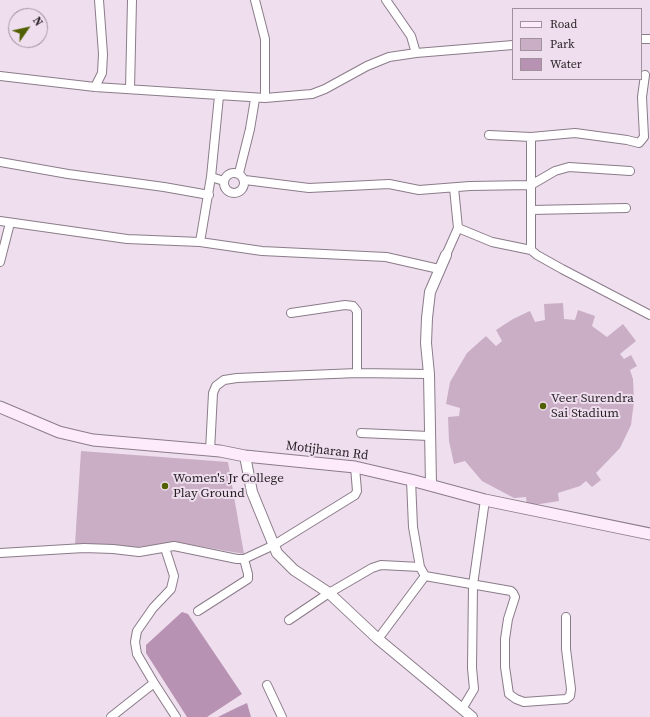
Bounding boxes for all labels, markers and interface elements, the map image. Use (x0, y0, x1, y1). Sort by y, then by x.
north arrow (8, 8, 48, 48)
legend (512, 8, 642, 80)
text: N (29, 14, 46, 29)
text: Road (550, 16, 577, 32)
text: Park (550, 36, 575, 52)
text: Water (550, 56, 582, 72)
place label: Veer Surendra Sai Stadium (551, 391, 634, 422)
marker: Veer Surendra Sai Stadium (538, 401, 548, 411)
street label: Motijharan Rd (285, 438, 369, 464)
place label: Women's Jr College Play Ground (173, 471, 284, 502)
marker: Women's Jr College Play Ground (160, 481, 170, 491)

